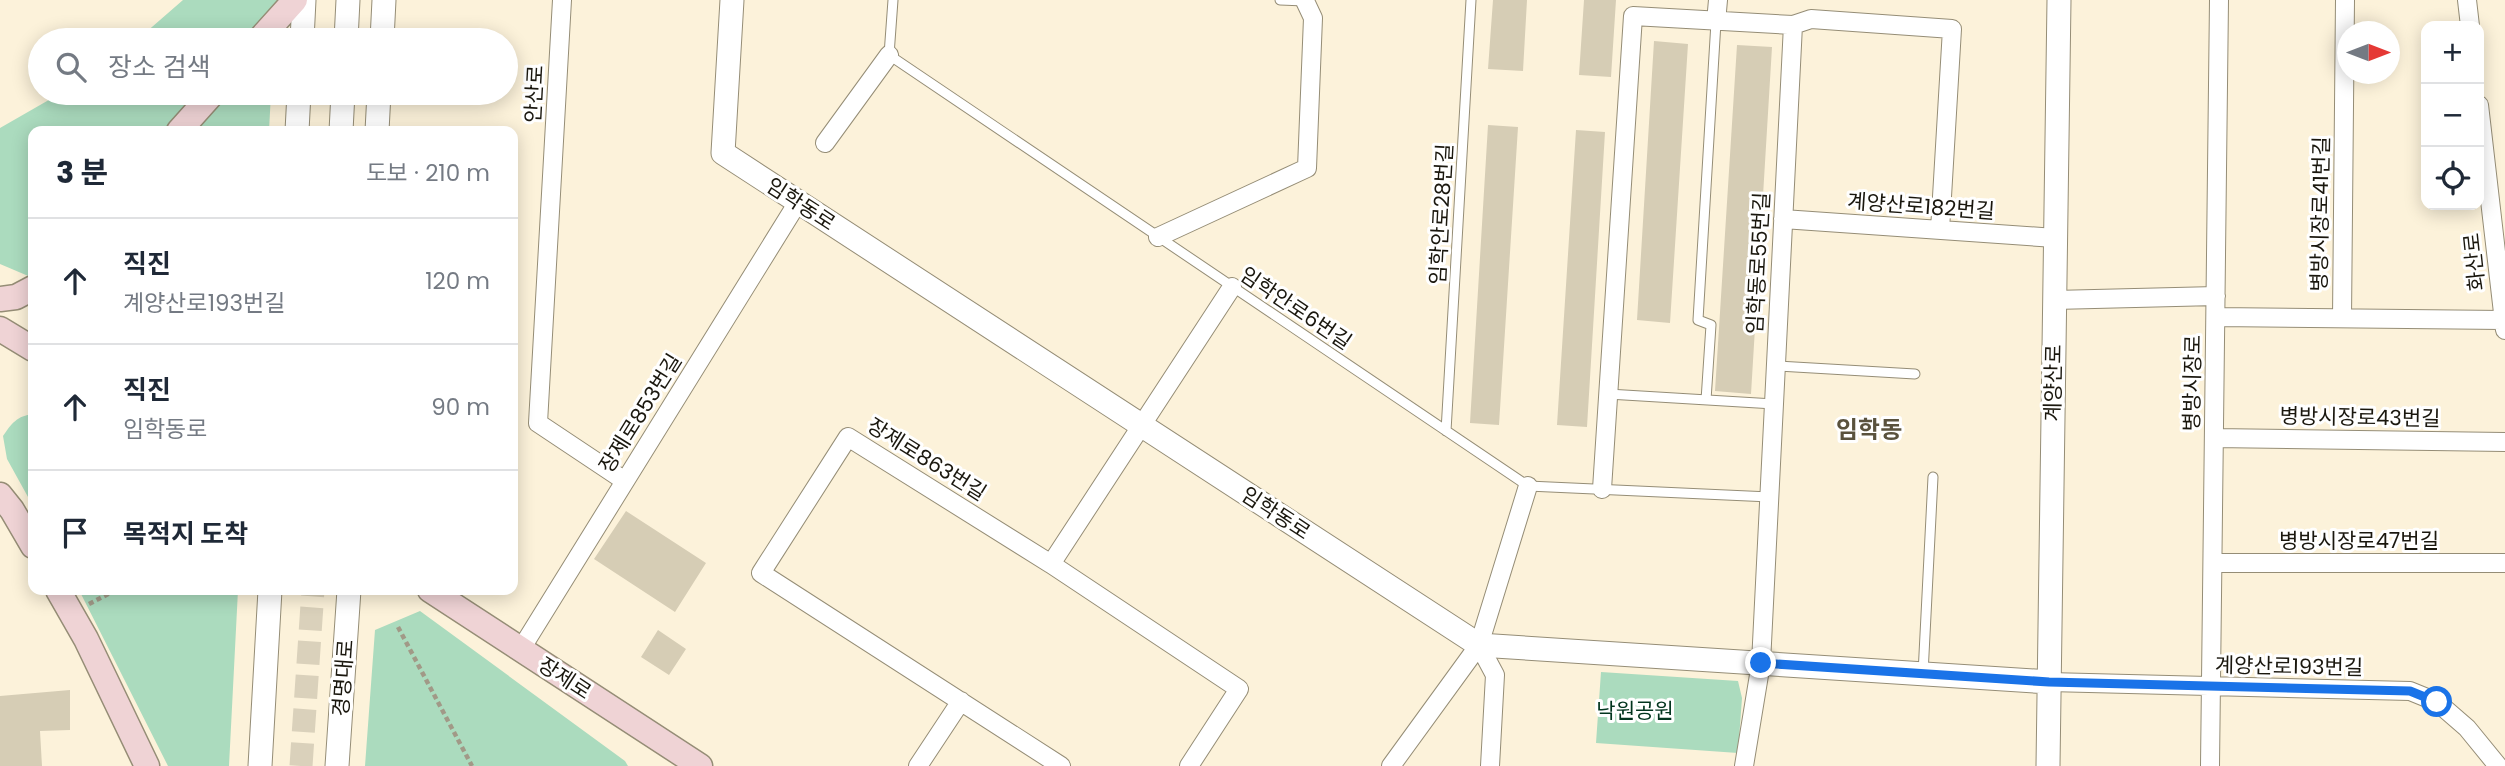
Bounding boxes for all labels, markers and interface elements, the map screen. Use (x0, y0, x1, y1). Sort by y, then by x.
north arrow (2337, 21, 2400, 84)
map controls (2421, 21, 2484, 210)
button: + (2421, 21, 2484, 84)
search box (28, 28, 518, 105)
icon: search (52, 48, 90, 86)
text: 장소 검색 (108, 49, 211, 85)
street label: 안산로 (518, 64, 550, 124)
button: − (2421, 84, 2484, 147)
street label: 병방시장로41번길 (2304, 136, 2336, 292)
street label: 임학안로28번길 (1423, 143, 1459, 285)
button: locate (2421, 147, 2484, 210)
text: 3 분 (56, 151, 108, 194)
text: 도보 · 210 m (366, 157, 490, 189)
street label: 임학동로 (761, 171, 841, 237)
street label: 계양산로182번길 (1846, 186, 1996, 226)
street label: 임학동로55번길 (1740, 191, 1776, 335)
street label: 화산로 (2457, 232, 2491, 292)
text: 직진 (123, 246, 171, 282)
street label: 임학안로6번길 (1234, 260, 1358, 356)
icon: ahead (56, 262, 94, 300)
text: 120 m (425, 265, 490, 297)
text: 계양산로193번길 (123, 287, 285, 319)
street label: 병방시장로 (2177, 334, 2207, 432)
street label: 계양산로 (2038, 344, 2068, 422)
street label: 장제로853번길 (592, 348, 688, 478)
text: 직진 (123, 372, 171, 408)
icon: ahead (56, 388, 94, 426)
text: 90 m (431, 391, 490, 423)
street label: 병방시장로43번길 (2279, 401, 2441, 433)
street label: 장제로863번길 (862, 411, 992, 507)
text: 임학동로 (123, 413, 208, 445)
district label: 임학동 (1836, 413, 1902, 446)
street label: 임학동로 (1236, 480, 1316, 546)
icon: arrive (56, 514, 94, 552)
text: 목적지 도착 (123, 516, 248, 552)
street label: 병방시장로47번길 (2279, 526, 2439, 555)
street label: 경명대로 (326, 638, 360, 718)
route end (1745, 647, 1776, 678)
street label: 장제로 (533, 650, 597, 706)
street label: 계양산로193번길 (2215, 650, 2363, 682)
route start (2421, 686, 2452, 717)
park label: 낙원공원 (1596, 696, 1674, 725)

